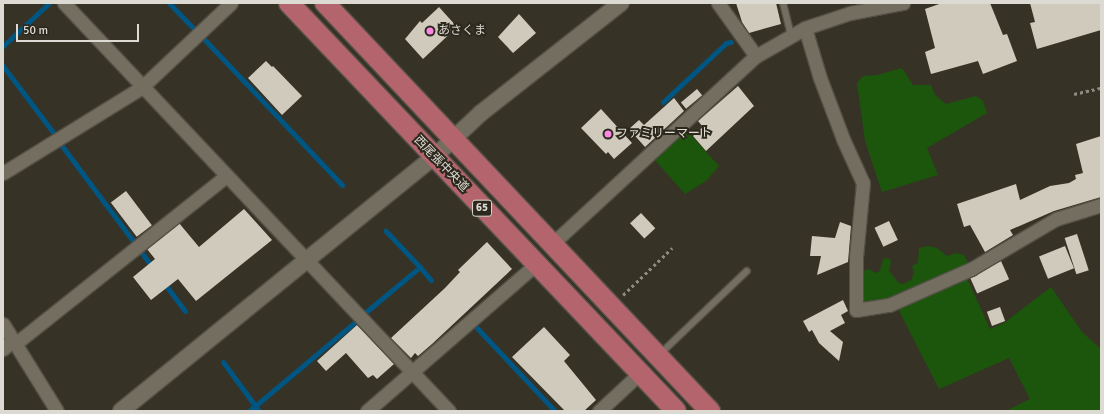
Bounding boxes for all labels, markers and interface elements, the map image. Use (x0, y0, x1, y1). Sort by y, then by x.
scale bar (18, 16, 141, 42)
text: 50 m (23, 23, 48, 38)
place label: あさくま (438, 24, 486, 38)
marker: あさくま (425, 26, 435, 36)
place label: ファミリーマート (616, 127, 712, 141)
marker: ファミリーマート (603, 129, 613, 139)
street label: 西尾張中央道 (411, 133, 471, 195)
road number: 65 (472, 199, 492, 217)

